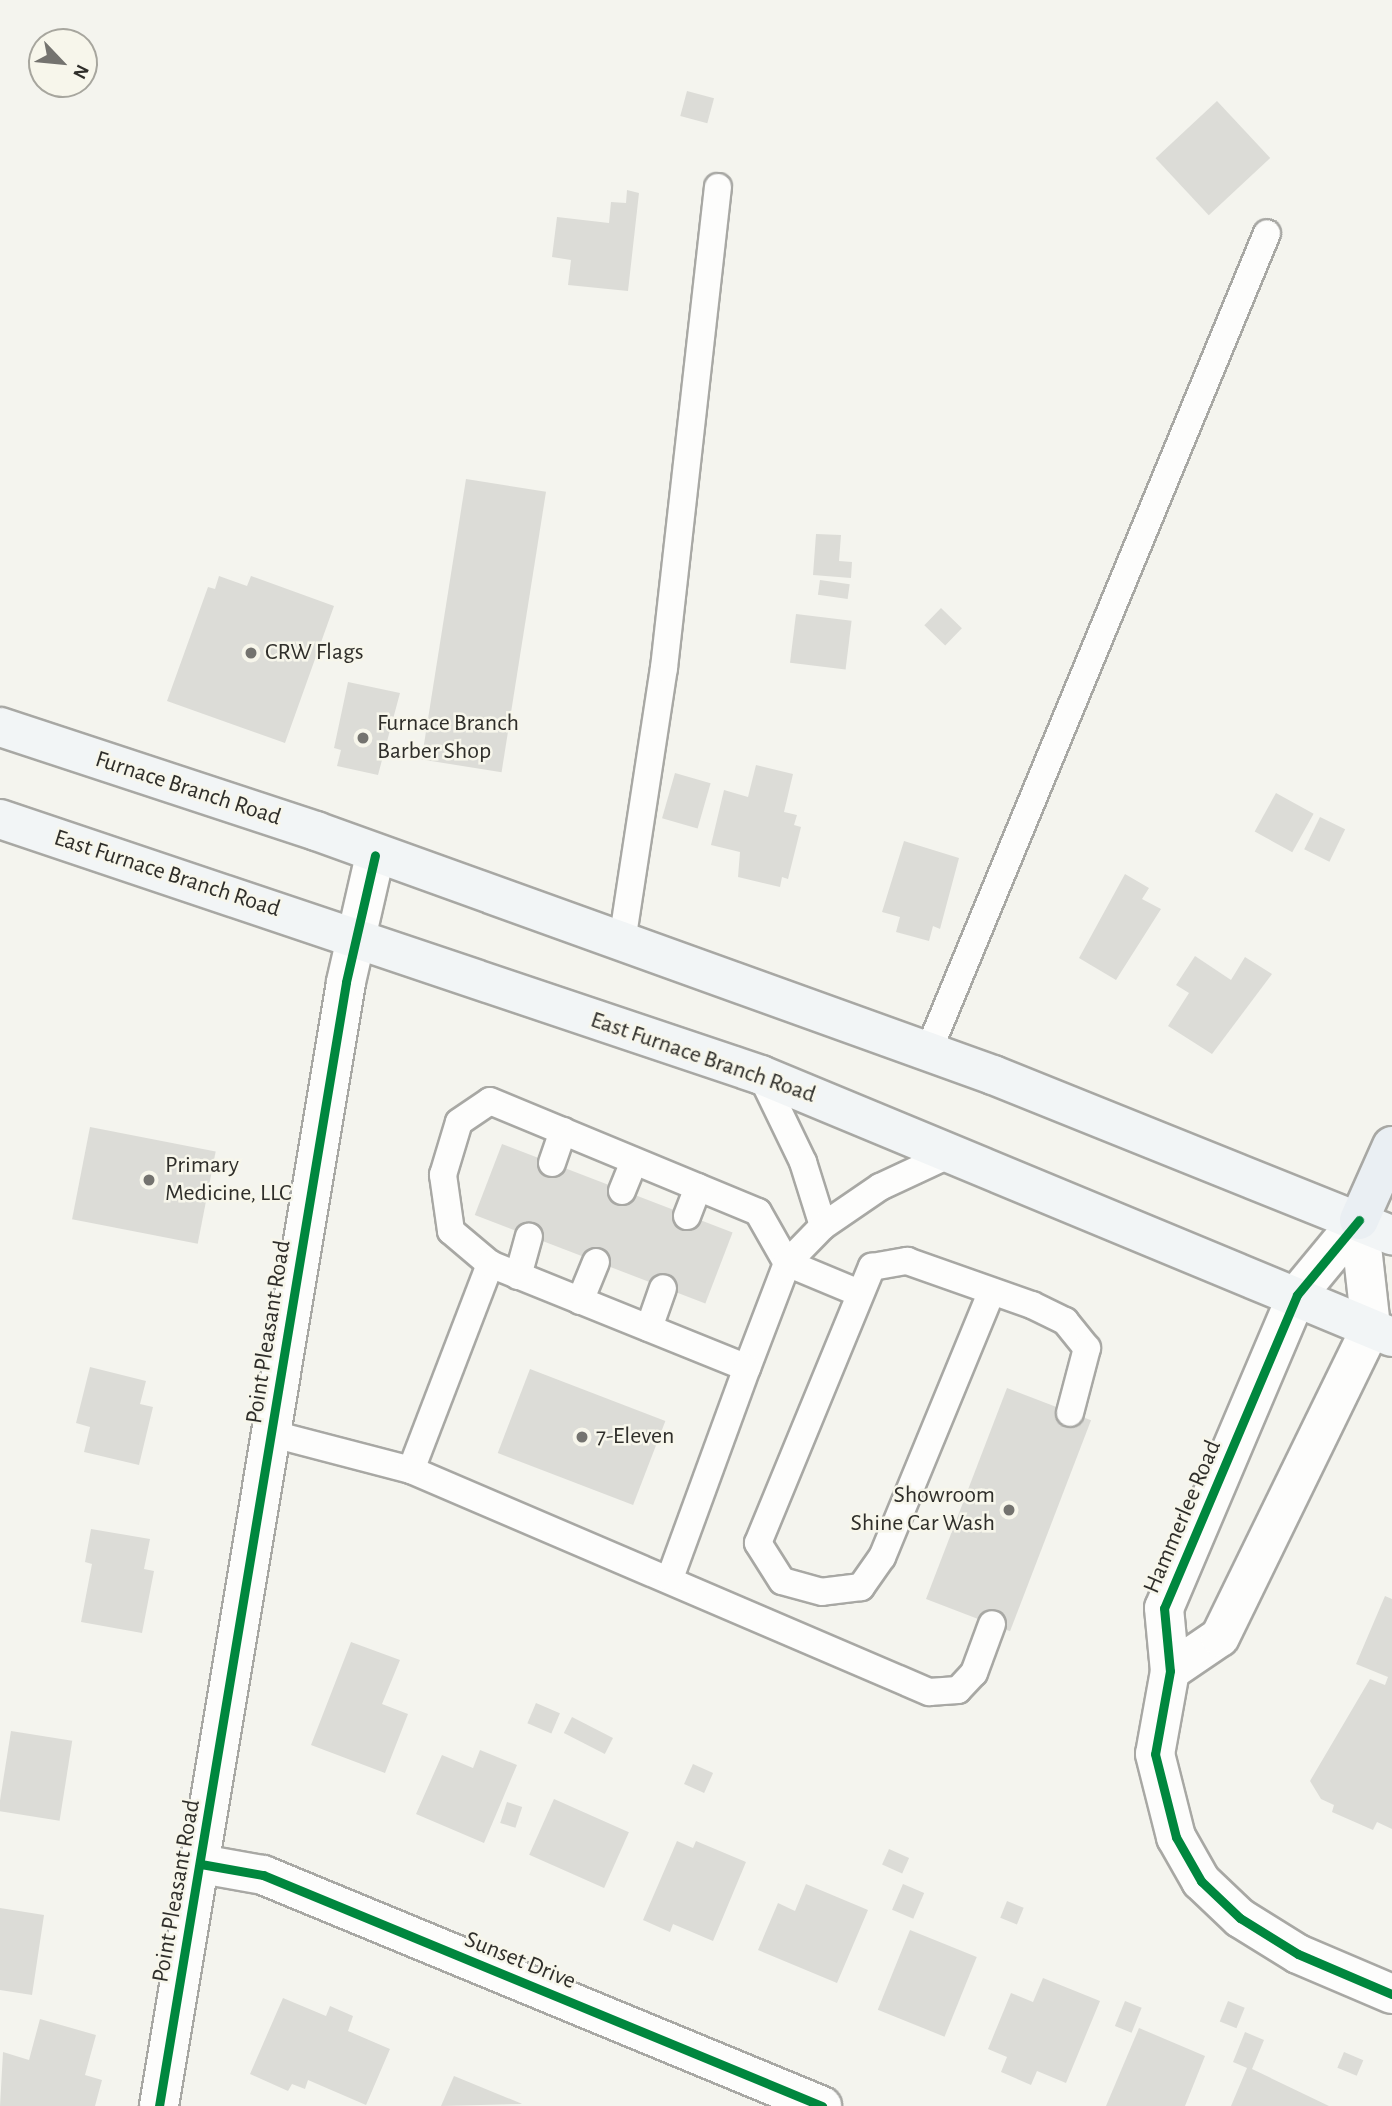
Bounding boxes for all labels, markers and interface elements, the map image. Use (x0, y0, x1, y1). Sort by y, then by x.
north arrow (28, 28, 98, 98)
text: N (69, 61, 92, 82)
place label: CRW Flags (265, 639, 364, 667)
marker: CRW Flags (243, 645, 259, 661)
place label: Furnace Branch Barber Shop (377, 710, 519, 766)
marker: Furnace Branch Barber Shop (355, 730, 371, 746)
street label: Furnace Branch Road (92, 745, 284, 833)
street label: East Furnace Branch Road (50, 824, 284, 924)
street label: East Furnace Branch Road (587, 1006, 819, 1110)
place label: Primary Medicine, LLC (165, 1152, 292, 1208)
marker: Primary Medicine, LLC (139, 1170, 159, 1190)
street label: Point Pleasant Road (240, 1238, 298, 1426)
place label: 7-Eleven (596, 1423, 674, 1451)
marker: 7-Eleven (574, 1429, 590, 1445)
street label: Hammerlee Road (1138, 1436, 1228, 1598)
place label: Showroom Shine Car Wash (851, 1482, 995, 1538)
marker: Showroom Shine Car Wash (1001, 1502, 1017, 1518)
street label: Point Pleasant Road (147, 1797, 207, 1985)
street label: Sunset Drive (460, 1926, 580, 1996)

